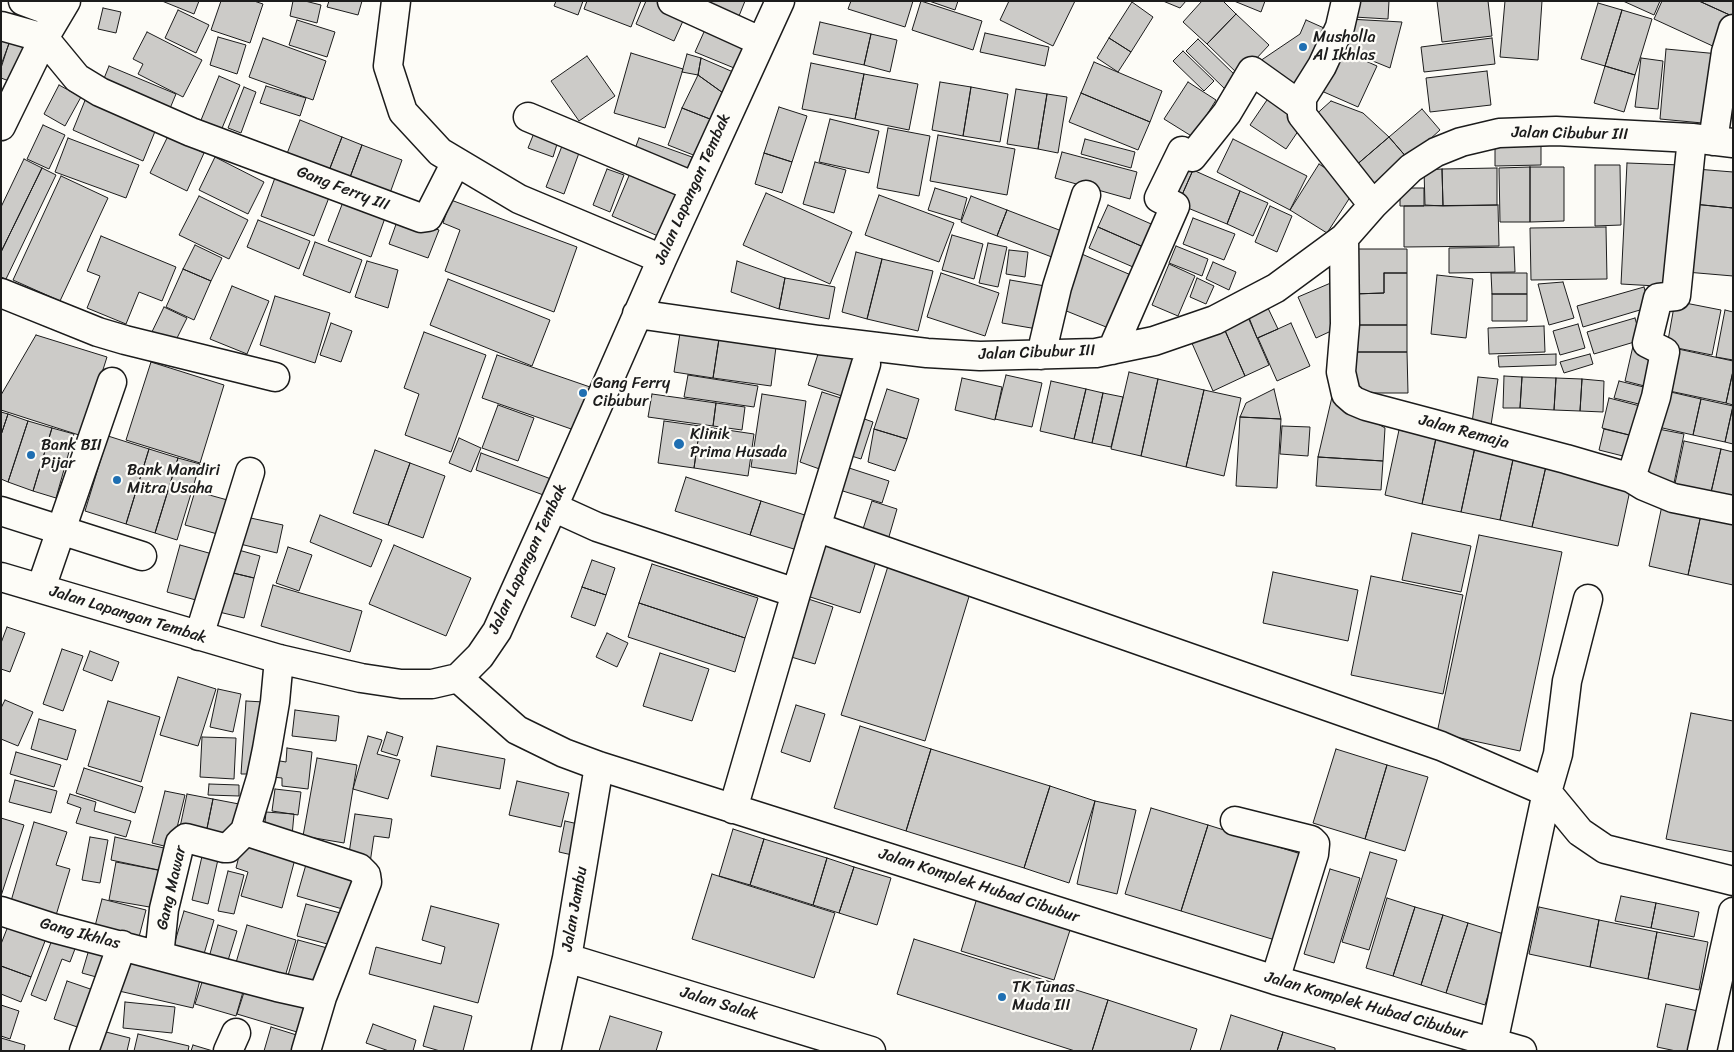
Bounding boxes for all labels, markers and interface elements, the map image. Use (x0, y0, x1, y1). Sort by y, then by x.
place label: Musholla Al Ikhlas (1313, 28, 1376, 66)
marker: Musholla Al Ikhlas (1297, 41, 1309, 53)
street label: Jalan Lapangan Tembak (651, 110, 735, 268)
street label: Jalan Cibubur III (1511, 123, 1629, 145)
street label: Gang Ferry III (294, 163, 392, 215)
street label: Jalan Cibubur III (978, 341, 1096, 365)
place label: Gang Ferry Cibubur (593, 374, 670, 412)
marker: Gang Ferry Cibubur (577, 387, 589, 399)
street label: Jalan Remaja (1417, 411, 1511, 453)
place label: Klinik Prima Husada (690, 425, 787, 463)
place label: Bank BII Pijar (41, 436, 102, 474)
marker: Klinik Prima Husada (672, 437, 686, 451)
marker: Bank BII Pijar (25, 449, 37, 461)
place label: Bank Mandiri Mitra Usaha (127, 461, 220, 499)
marker: Bank Mandiri Mitra Usaha (111, 474, 123, 486)
street label: Jalan Lapangan Tembak (485, 481, 571, 637)
street label: Jalan Lapangan Tembak (47, 582, 209, 648)
street label: Gang Mawar (153, 844, 191, 932)
street label: Jalan Komplek Hubad Cibubur (876, 844, 1082, 928)
street label: Jalan Jambu (558, 865, 592, 953)
street label: Gang Ikhlas (38, 914, 122, 954)
street label: Jalan Komplek Hubad Cibubur (1263, 968, 1469, 1044)
place label: TK Tunas Muda III (1012, 978, 1075, 1016)
street label: Jalan Salak (678, 983, 760, 1025)
marker: TK Tunas Muda III (996, 991, 1008, 1003)

